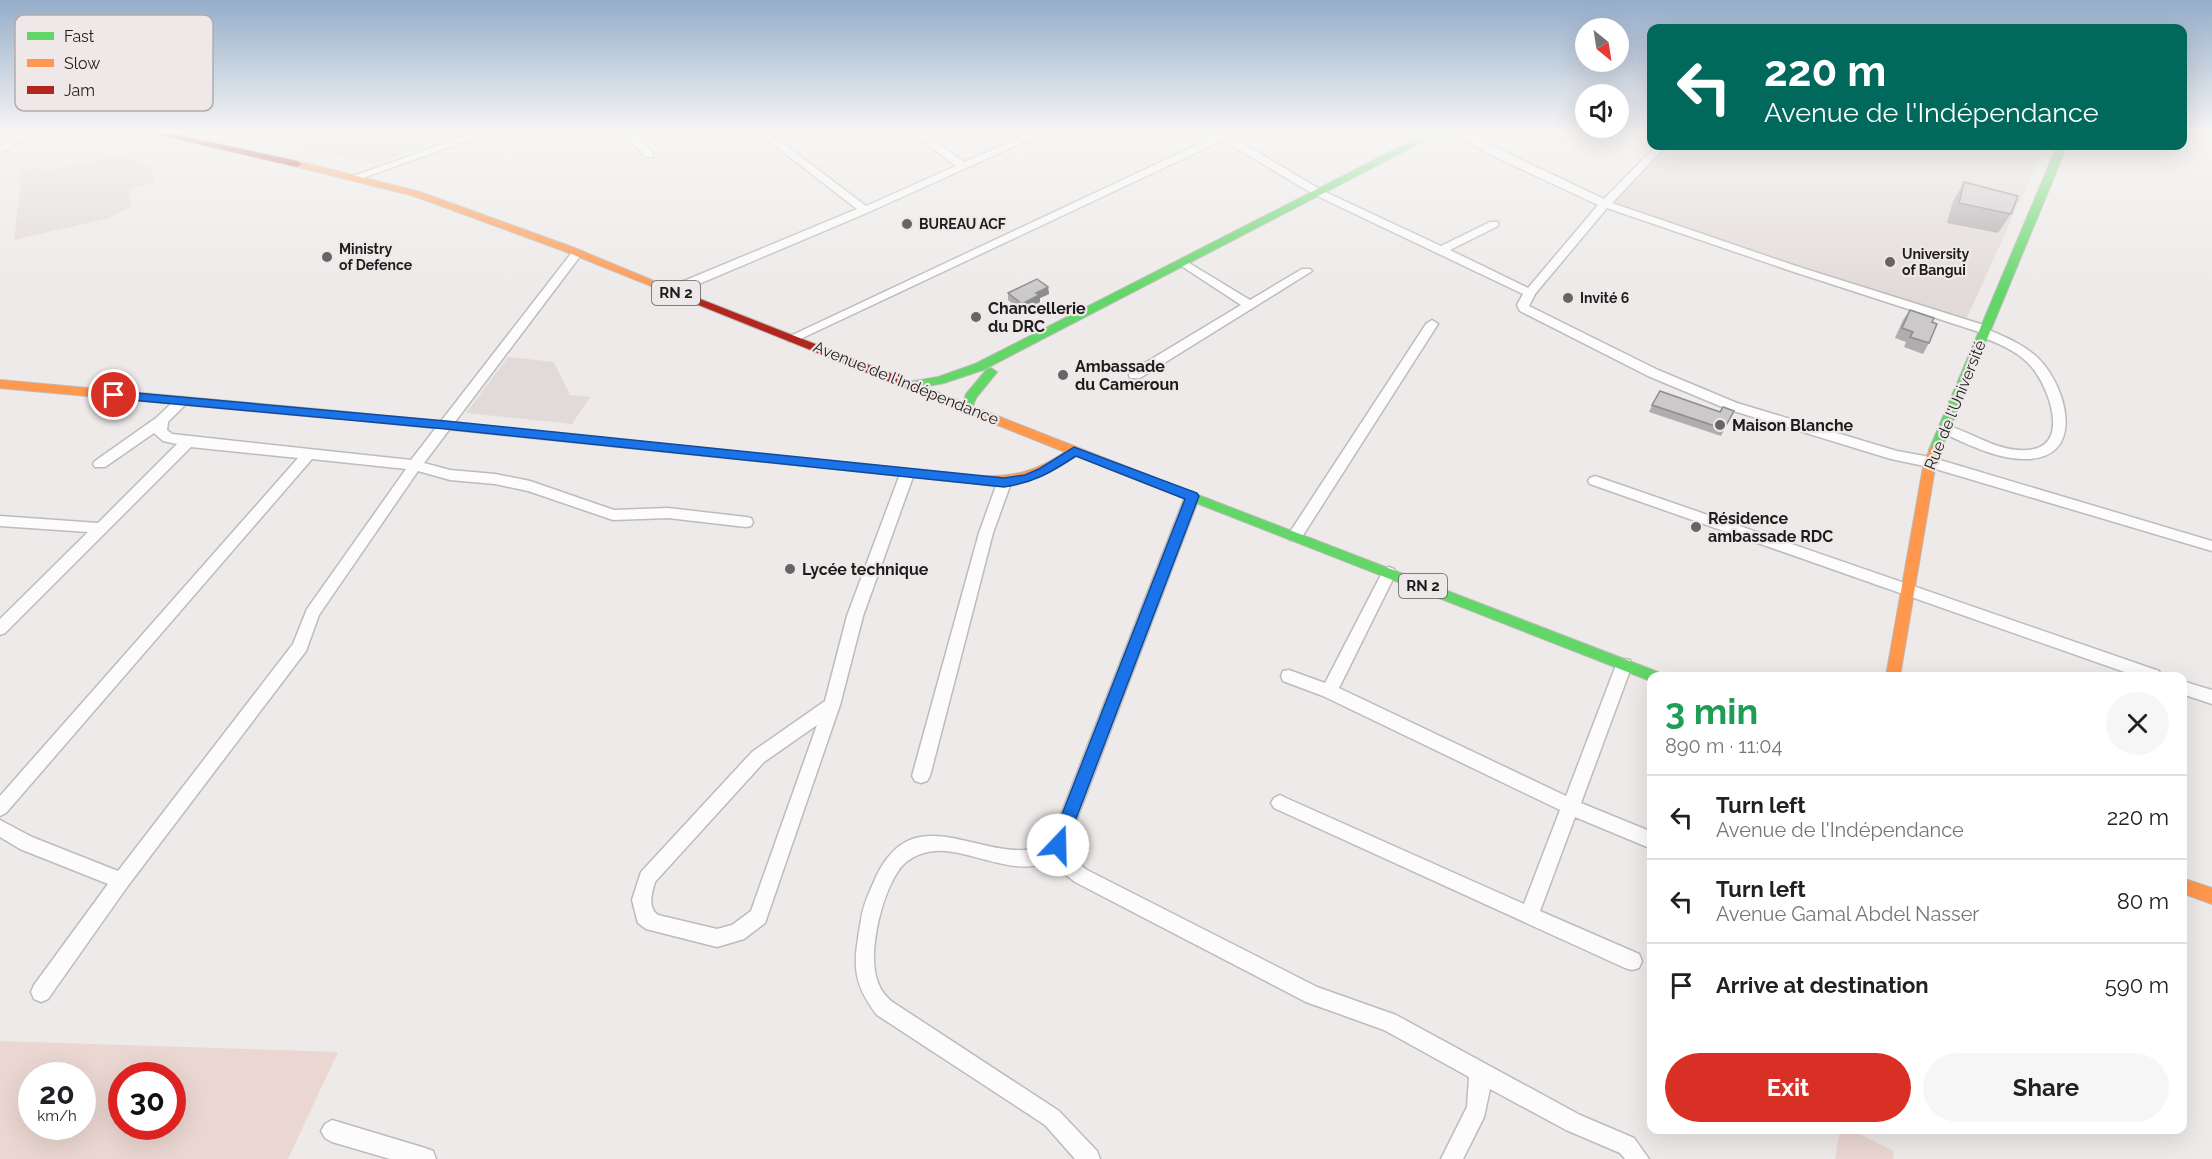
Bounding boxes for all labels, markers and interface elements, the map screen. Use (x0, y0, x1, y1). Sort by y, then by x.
legend (15, 15, 213, 111)
north arrow (1575, 18, 1629, 72)
map controls (1575, 18, 1629, 138)
text: Fast (64, 27, 95, 46)
text: 220 m (1764, 47, 1886, 96)
icon: left (1665, 48, 1743, 126)
text: Slow (64, 54, 100, 73)
text: Jam (64, 81, 95, 100)
button: sound (1575, 84, 1629, 138)
text: Avenue de l'Indépendance (1764, 97, 2099, 128)
place label: BUREAU ACF (919, 216, 1006, 232)
marker: BUREAU ACF (900, 217, 914, 231)
place label: Ministry of Defence (339, 241, 413, 273)
place label: University of Bangui (1902, 246, 1969, 278)
marker: Ministry of Defence (320, 250, 334, 264)
marker: University of Bangui (1883, 255, 1897, 269)
road number: RN 2 (652, 281, 700, 305)
place label: Invité 6 (1580, 290, 1629, 306)
marker: Invité 6 (1561, 291, 1575, 305)
place label: Chancellerie du DRC (988, 299, 1086, 336)
marker: Chancellerie du DRC (969, 310, 983, 324)
street label: Avenue de l'Indépendance (811, 337, 1001, 429)
street label: Rue de l'Université (1920, 338, 1990, 472)
place label: Ambassade du Cameroun (1075, 357, 1179, 394)
marker: Ambassade du Cameroun (1056, 368, 1070, 382)
pin (88, 369, 139, 420)
icon: arrive (97, 378, 130, 411)
place label: Maison Blanche (1732, 416, 1854, 435)
marker: Maison Blanche (1713, 418, 1727, 432)
place label: Résidence ambassade RDC (1708, 509, 1833, 546)
marker: Résidence ambassade RDC (1689, 520, 1703, 534)
place label: Lycée technique (802, 560, 929, 579)
marker: Lycée technique (783, 562, 797, 576)
road number: RN 2 (1399, 574, 1447, 598)
text: 3 min (1665, 690, 1758, 732)
button: close (2106, 692, 2169, 755)
text: 890 m · 11:04 (1665, 734, 1782, 758)
text: Turn left (1716, 792, 1806, 818)
icon: left (1665, 801, 1698, 834)
text: 220 m (2107, 804, 2169, 830)
position arrow (1026, 813, 1090, 877)
text: Avenue de l'Indépendance (1716, 818, 1964, 842)
text: Turn left (1716, 876, 1806, 902)
icon: left (1665, 885, 1698, 918)
text: 80 m (2117, 888, 2169, 914)
text: Avenue Gamal Abdel Nasser (1716, 902, 1979, 926)
icon: arrive (1665, 969, 1698, 1002)
text: Arrive at destination (1716, 972, 1929, 998)
text: 590 m (2105, 972, 2169, 998)
button: Exit (1665, 1053, 1911, 1122)
button: Share (1923, 1053, 2169, 1122)
speed limit sign: 30 (108, 1062, 186, 1140)
text: 20 (39, 1076, 75, 1111)
text: km/h (37, 1107, 77, 1125)

